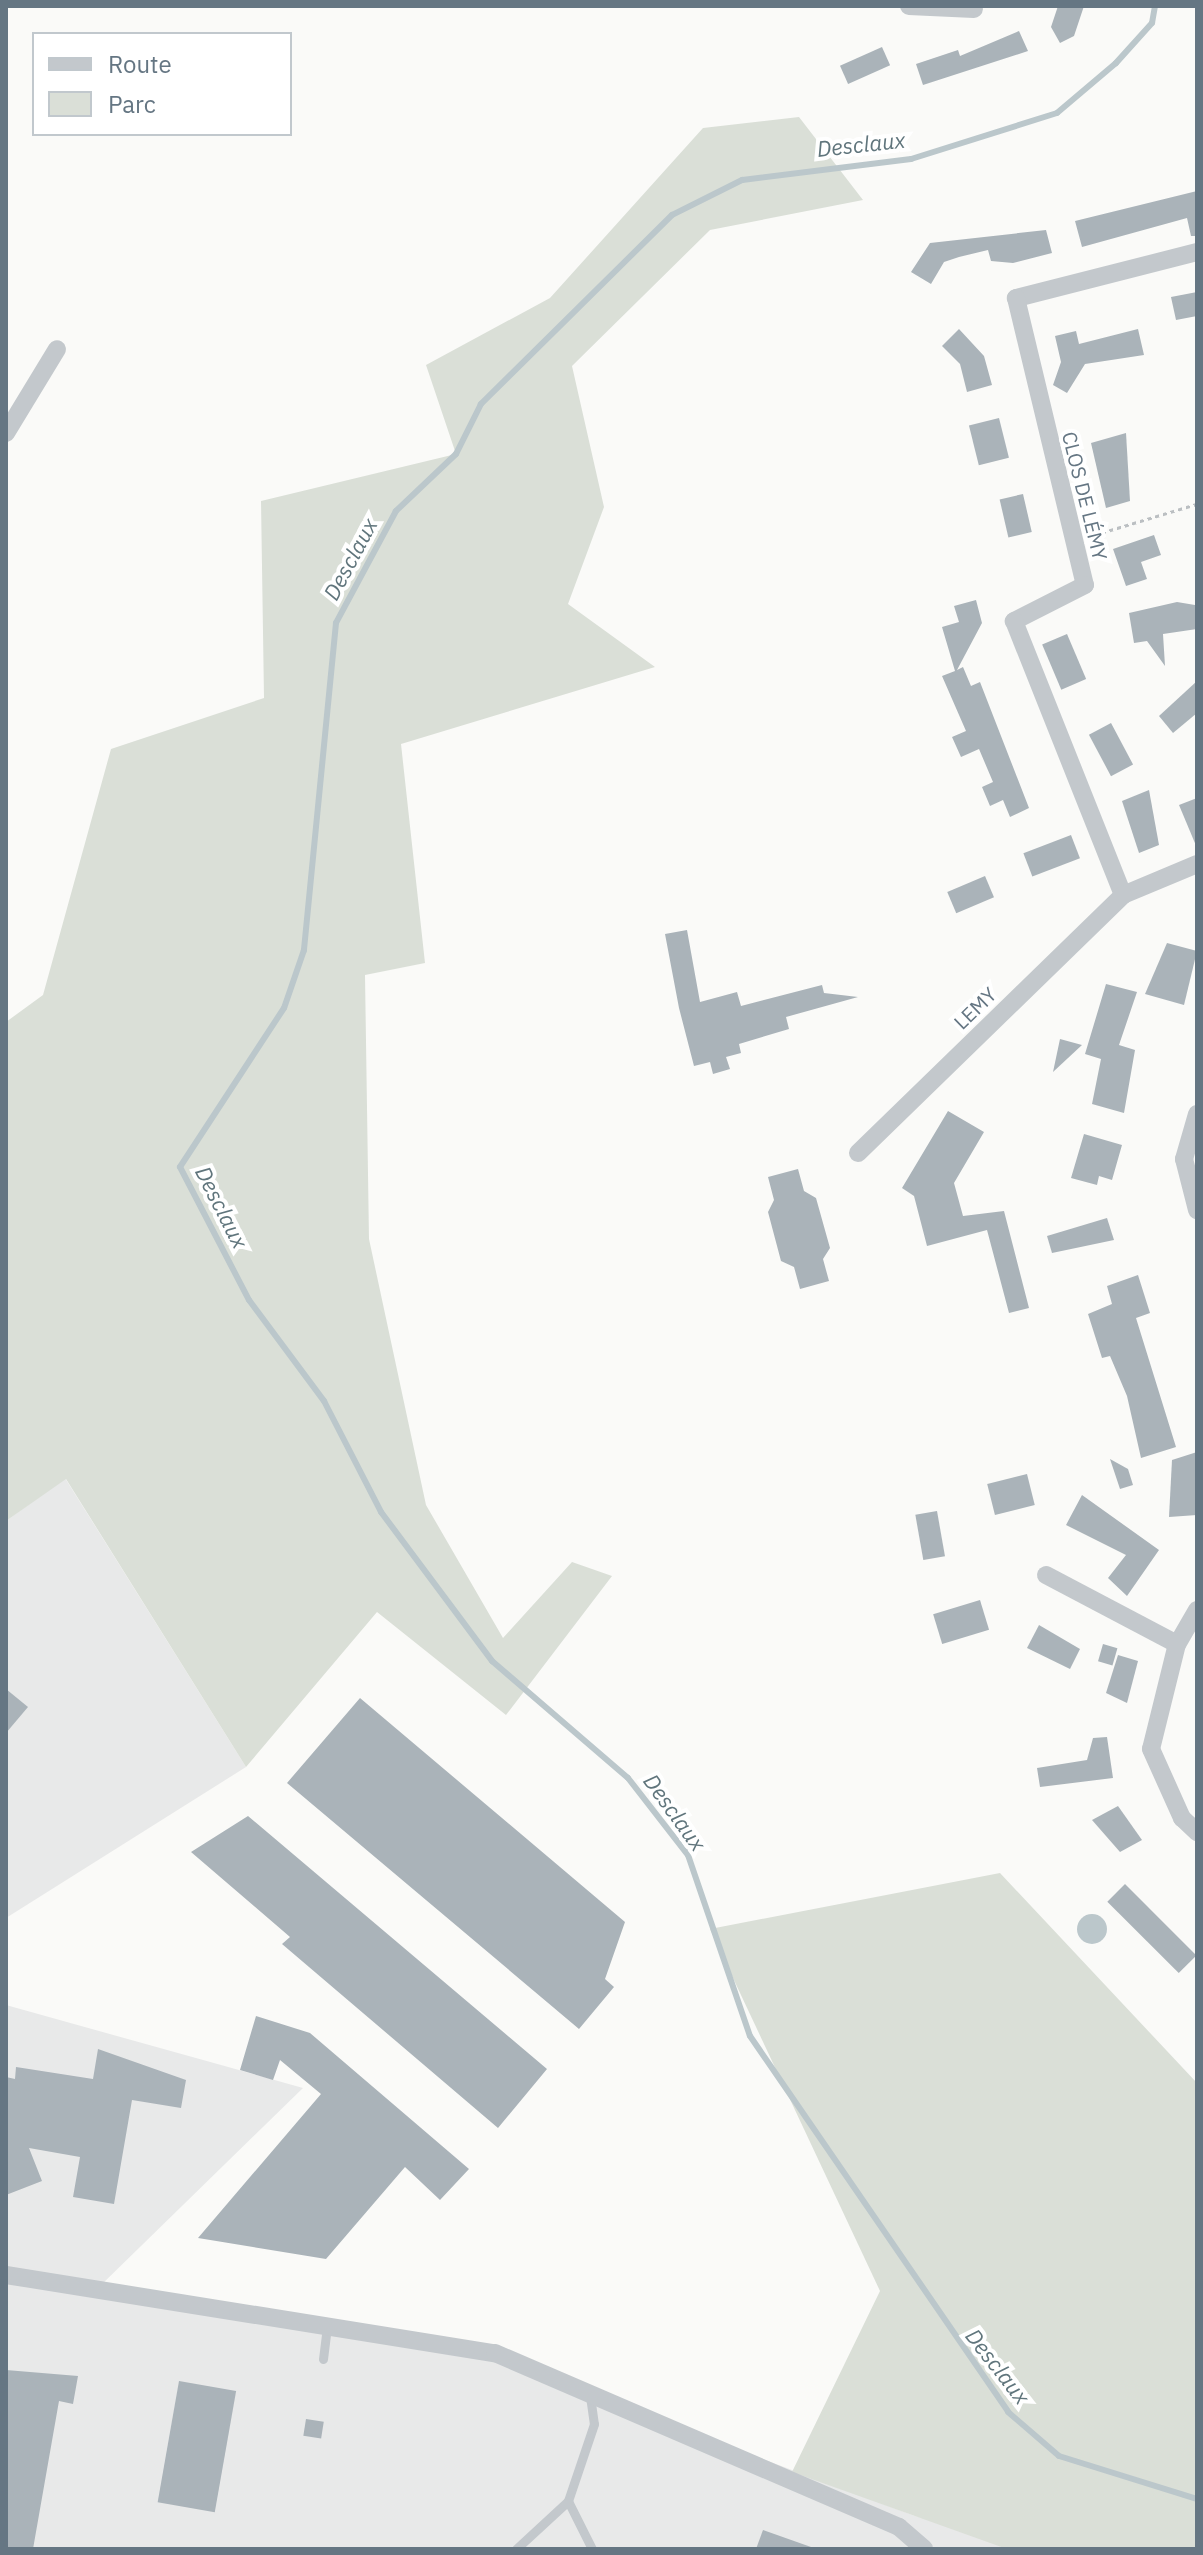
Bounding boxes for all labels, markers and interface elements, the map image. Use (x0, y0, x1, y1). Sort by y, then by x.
legend (32, 32, 292, 136)
text: Route (108, 48, 172, 80)
text: Parc (108, 88, 156, 120)
water label: Desclaux (816, 126, 906, 162)
street label: CLOS DE LÉMY (1057, 429, 1113, 563)
water label: Desclaux (318, 514, 382, 604)
street label: LEMY (949, 982, 1001, 1034)
water label: Desclaux (190, 1162, 254, 1252)
water label: Desclaux (638, 1768, 712, 1856)
water label: Desclaux (960, 2323, 1036, 2409)

